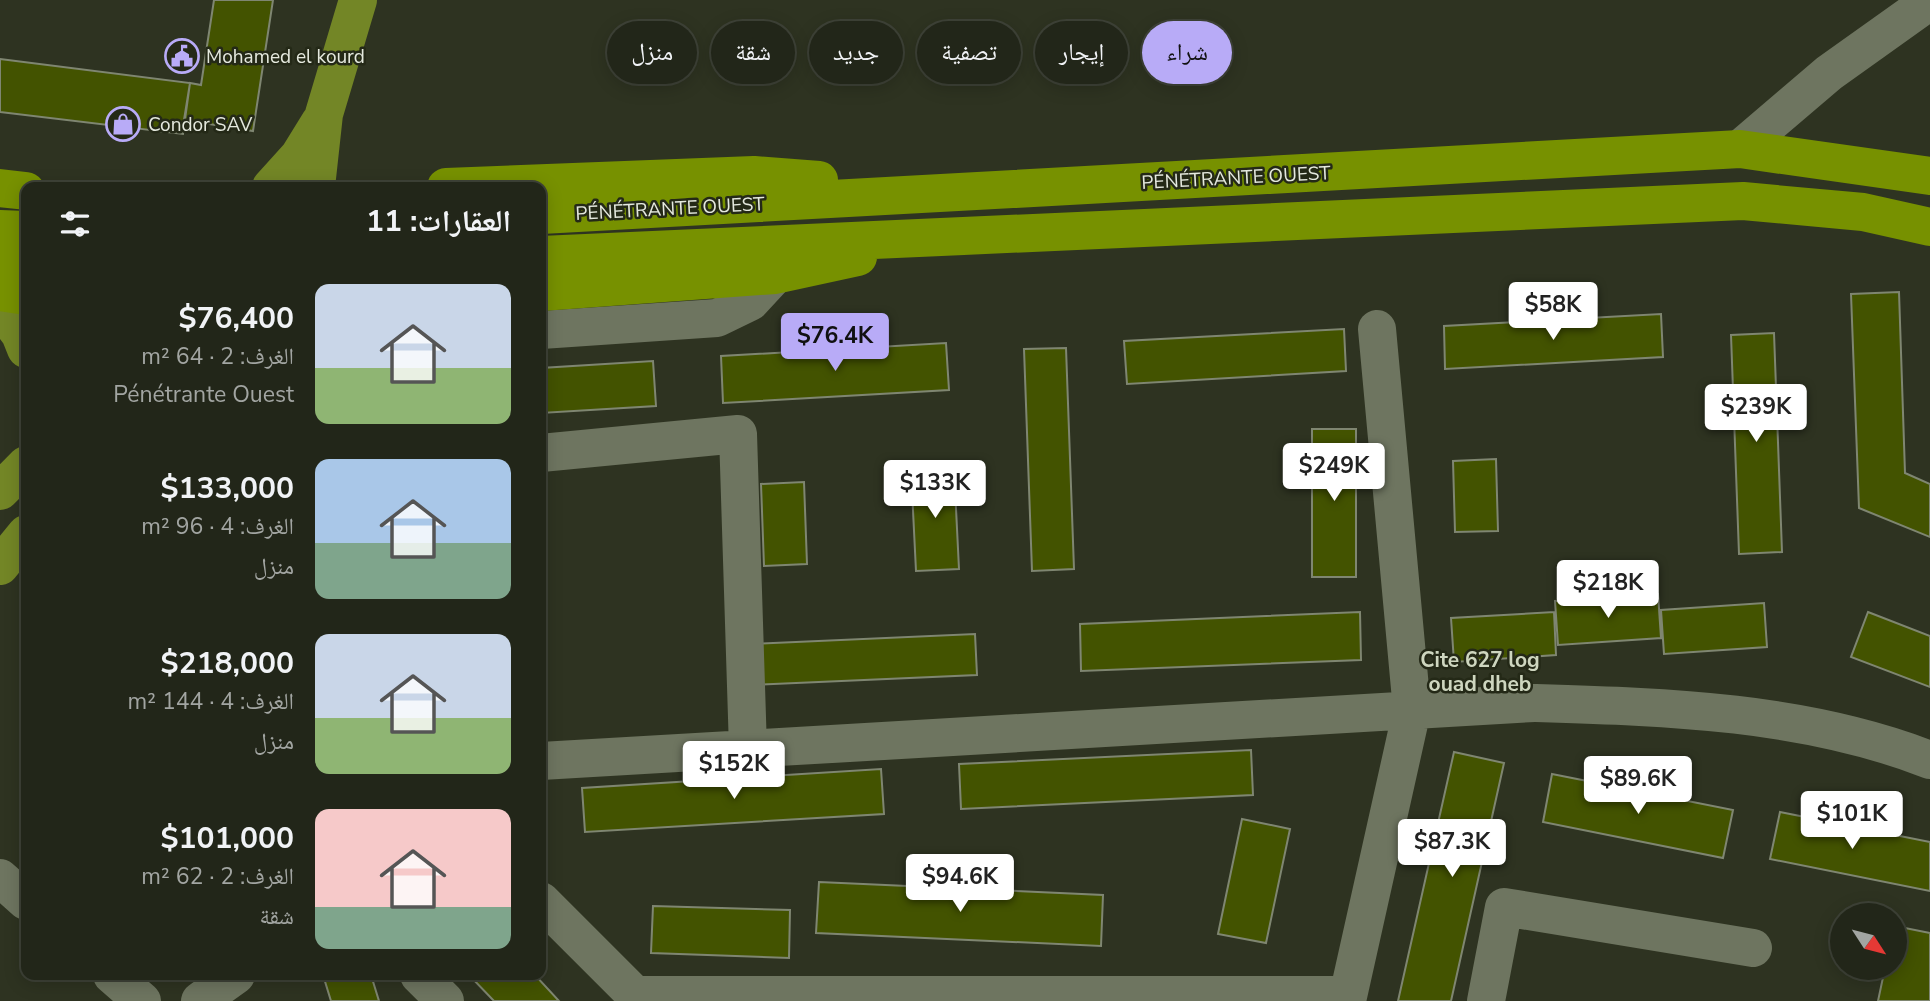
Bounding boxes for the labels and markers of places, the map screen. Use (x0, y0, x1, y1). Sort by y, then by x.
public building icon: Mohamed el kourd (163, 37, 201, 75)
place label: Mohamed el kourd (206, 44, 365, 70)
shop icon: Condor SAV (104, 105, 142, 143)
place label: Condor SAV (148, 112, 253, 138)
pin: $58K (1512, 282, 1594, 342)
pin: $76.4K (778, 314, 892, 373)
pin: $239K (1707, 384, 1805, 444)
pin: $249K (1285, 444, 1383, 503)
pin: $133K (886, 461, 984, 520)
pin: $218K (1559, 560, 1657, 620)
pin: $152K (685, 742, 783, 801)
pin: $89.6K (1581, 756, 1695, 816)
pin: $101K (1803, 792, 1901, 851)
pin: $87.3K (1395, 820, 1509, 879)
pin: $94.6K (903, 855, 1017, 914)

